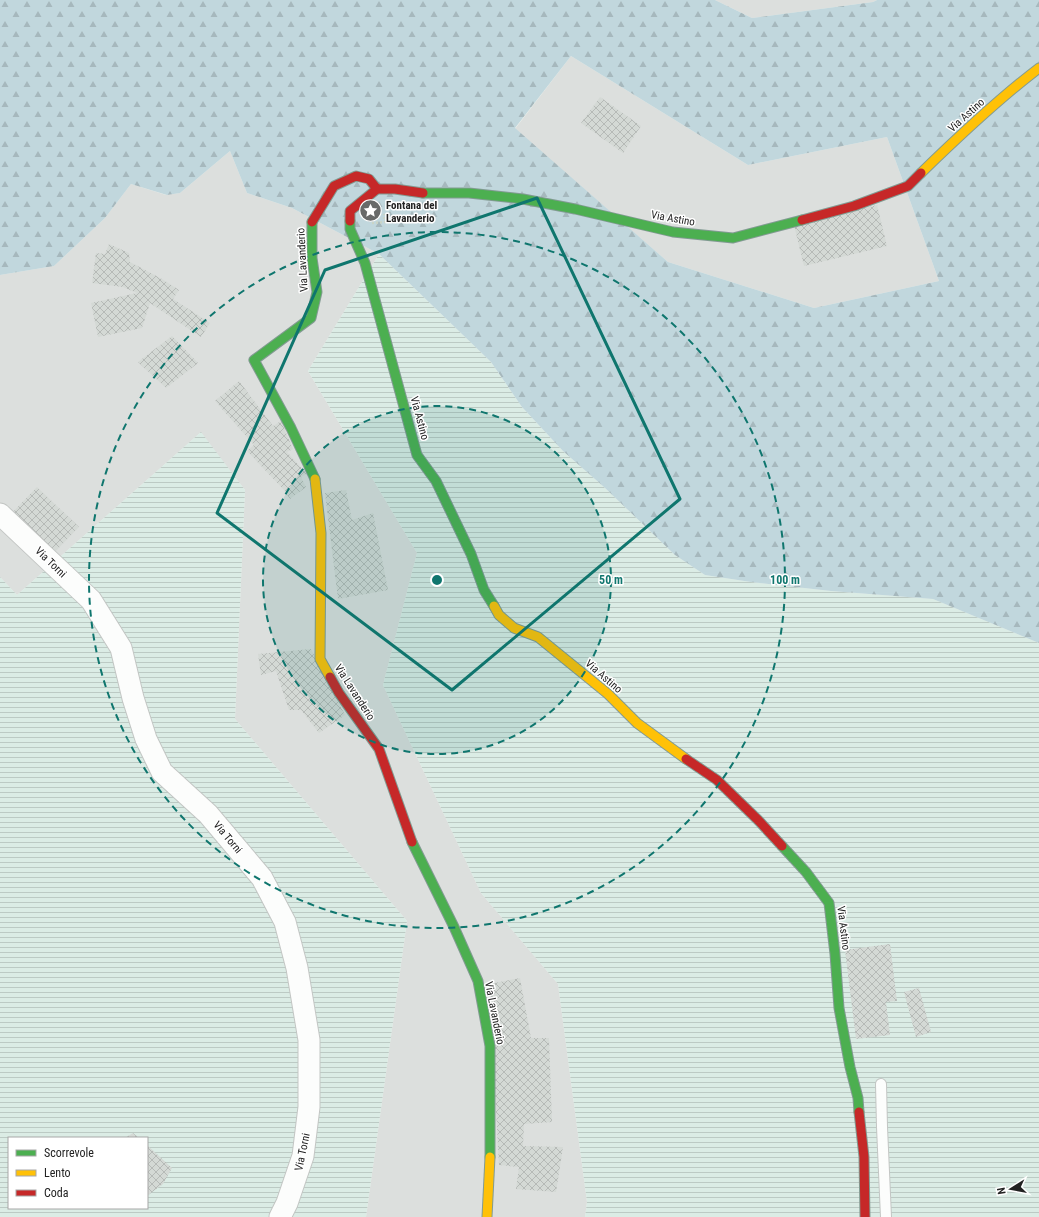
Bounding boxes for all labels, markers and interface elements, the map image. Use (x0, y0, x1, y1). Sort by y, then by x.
street label: Via Astino (945, 95, 988, 135)
place icon: Fontana del Lavanderio (358, 198, 384, 224)
place label: Fontana del Lavanderio (386, 199, 437, 225)
street label: Via Astino (650, 208, 696, 229)
street label: Via Lavanderio (294, 227, 311, 292)
street label: Via Astino (407, 395, 432, 442)
street label: Via Torni (32, 544, 69, 580)
centre of rings (430, 573, 444, 587)
text: 50 m (599, 573, 623, 587)
text: 100 m (770, 573, 800, 587)
street label: Via Astino (583, 657, 625, 696)
street label: Via Lavanderio (332, 662, 378, 723)
street label: Via Torni (210, 819, 245, 856)
street label: Via Astino (834, 905, 853, 951)
street label: Via Lavanderio (482, 980, 507, 1046)
street label: Via Torni (292, 1132, 313, 1172)
legend (8, 1137, 148, 1209)
text: Scorrevole (44, 1146, 94, 1160)
text: Lento (44, 1166, 71, 1180)
north arrow (991, 1169, 1031, 1209)
text: Coda (44, 1186, 69, 1200)
text: N (995, 1186, 1009, 1195)

